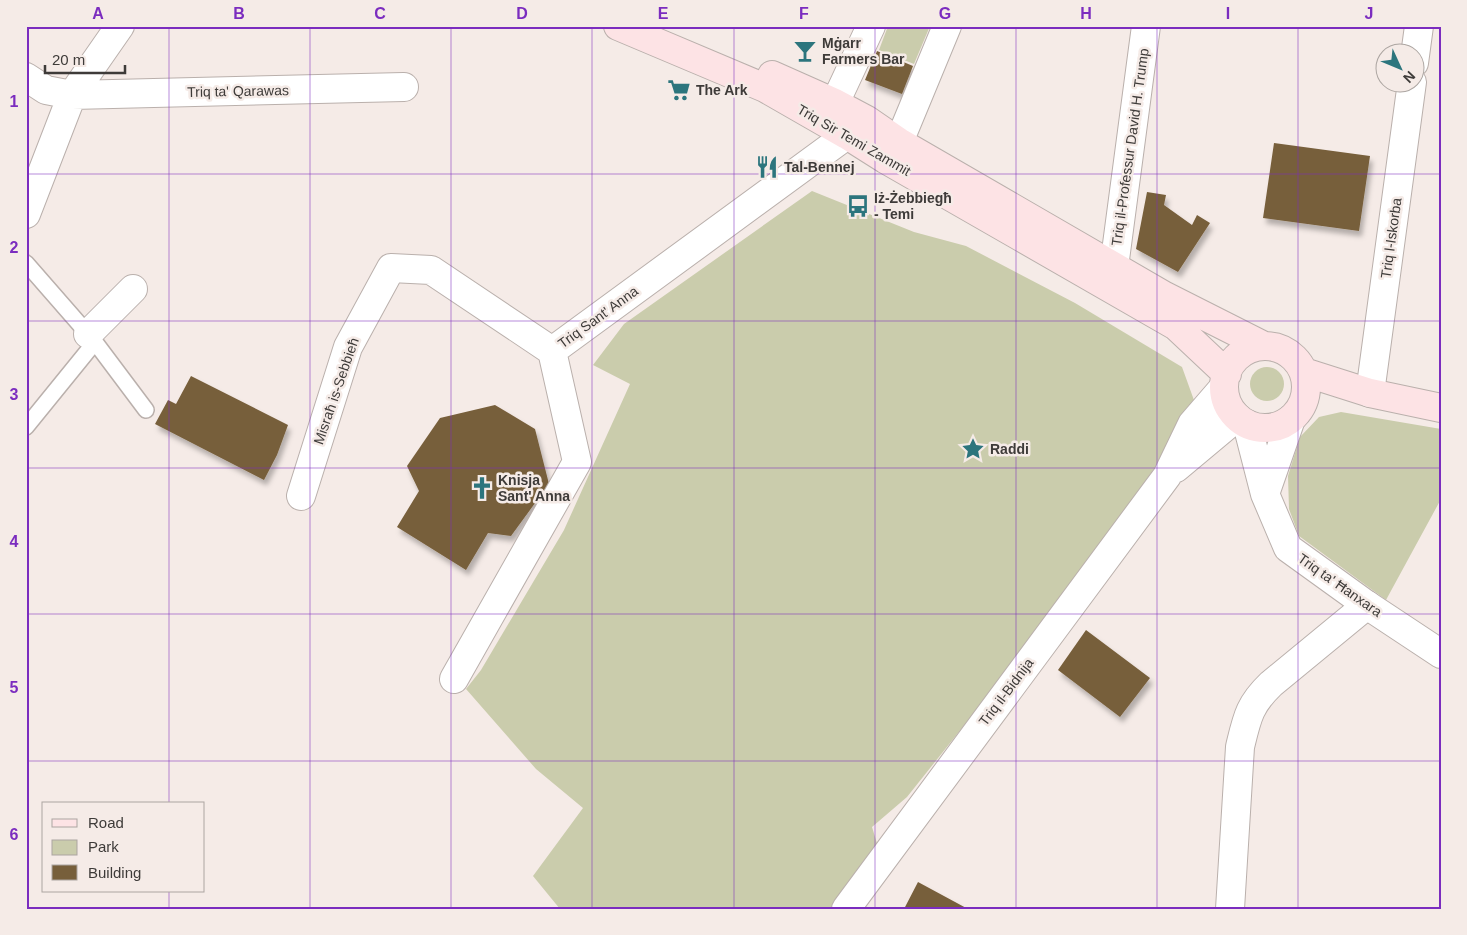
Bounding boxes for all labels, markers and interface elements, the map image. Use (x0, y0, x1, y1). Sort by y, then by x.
text: A (92, 5, 104, 22)
text: B (233, 5, 245, 22)
text: C (374, 5, 386, 22)
text: D (516, 5, 528, 22)
text: E (658, 5, 669, 22)
text: F (799, 5, 809, 22)
text: G (939, 5, 951, 22)
text: H (1080, 5, 1092, 22)
text: I (1226, 5, 1230, 22)
text: J (1365, 5, 1373, 22)
place label: Mġarr Farmers Bar (822, 35, 905, 67)
bar icon: Mġarr Farmers Bar (792, 38, 818, 64)
scale bar (45, 42, 125, 74)
north arrow (1374, 42, 1424, 92)
street label: Triq il-Professur David H. Trump (1108, 47, 1152, 247)
text: 20 m (52, 51, 85, 68)
text: N (1400, 68, 1419, 86)
supermarket icon: The Ark (666, 77, 692, 103)
street label: Triq ta' Qarawas (187, 82, 289, 100)
place label: The Ark (696, 82, 748, 98)
text: 1 (10, 93, 19, 110)
street label: Triq Sir Temi Zammit (794, 101, 914, 179)
restaurant icon: Tal-Bennej (754, 154, 780, 180)
place label: Tal-Bennej (784, 159, 855, 175)
place label: Iż-Żebbiegħ - Temi (874, 190, 952, 222)
bus stop icon: Iż-Żebbiegħ - Temi (845, 193, 871, 219)
street label: Triq l-Iskorba (1377, 196, 1405, 279)
text: 2 (10, 239, 19, 256)
street label: Triq Sant' Anna (555, 283, 641, 351)
street label: Misraħ is-Sebbieħ (310, 335, 362, 447)
text: 3 (10, 386, 19, 403)
place icon: Raddi (960, 436, 986, 462)
place label: Raddi (990, 441, 1029, 457)
place label: Knisja Sant' Anna (498, 472, 570, 504)
church icon: Knisja Sant' Anna (469, 475, 495, 501)
text: 4 (10, 533, 19, 550)
street label: Triq ta' Ħanxara (1295, 550, 1385, 620)
street label: Triq il-Bidnija (975, 655, 1037, 729)
text: 5 (10, 679, 19, 696)
legend (42, 802, 205, 892)
text: Road (88, 814, 124, 831)
text: 6 (10, 826, 19, 843)
text: Park (88, 838, 119, 855)
text: Building (88, 864, 141, 881)

